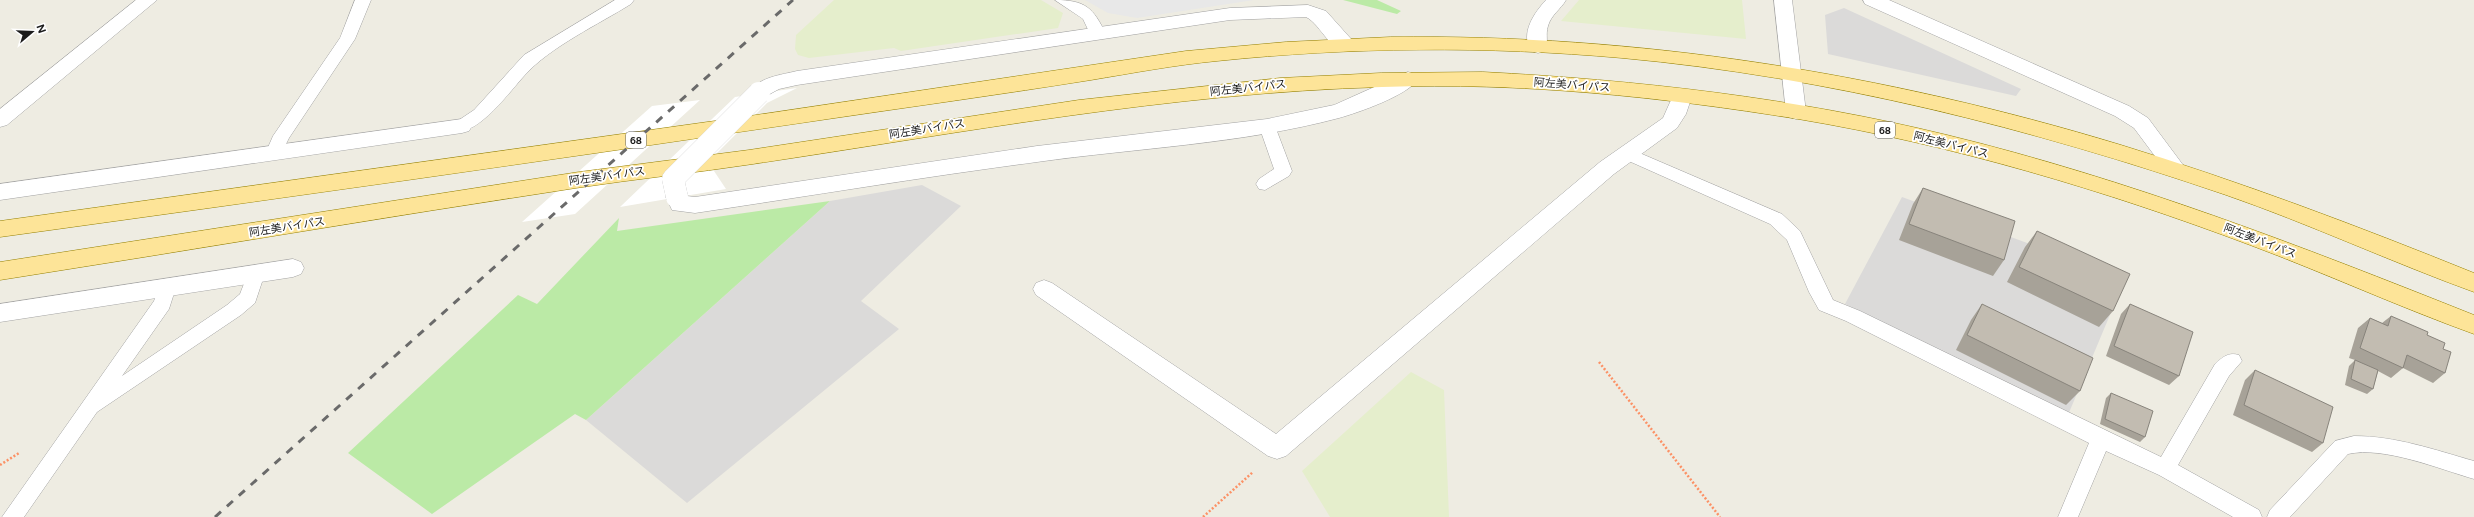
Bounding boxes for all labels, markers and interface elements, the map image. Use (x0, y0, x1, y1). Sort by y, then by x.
north arrow (12, 12, 52, 52)
text: N (33, 23, 49, 35)
street label: 阿左美バイパス (1533, 76, 1611, 94)
street label: 阿左美バイパス (1209, 78, 1287, 98)
street label: 阿左美バイパス (888, 117, 966, 141)
road number: 68 (1875, 122, 1895, 138)
street label: 阿左美バイパス (1912, 129, 1990, 161)
road number: 68 (626, 132, 646, 148)
street label: 阿左美バイパス (568, 164, 646, 188)
street label: 阿左美バイパス (248, 215, 326, 239)
street label: 阿左美バイパス (2222, 221, 2298, 261)

